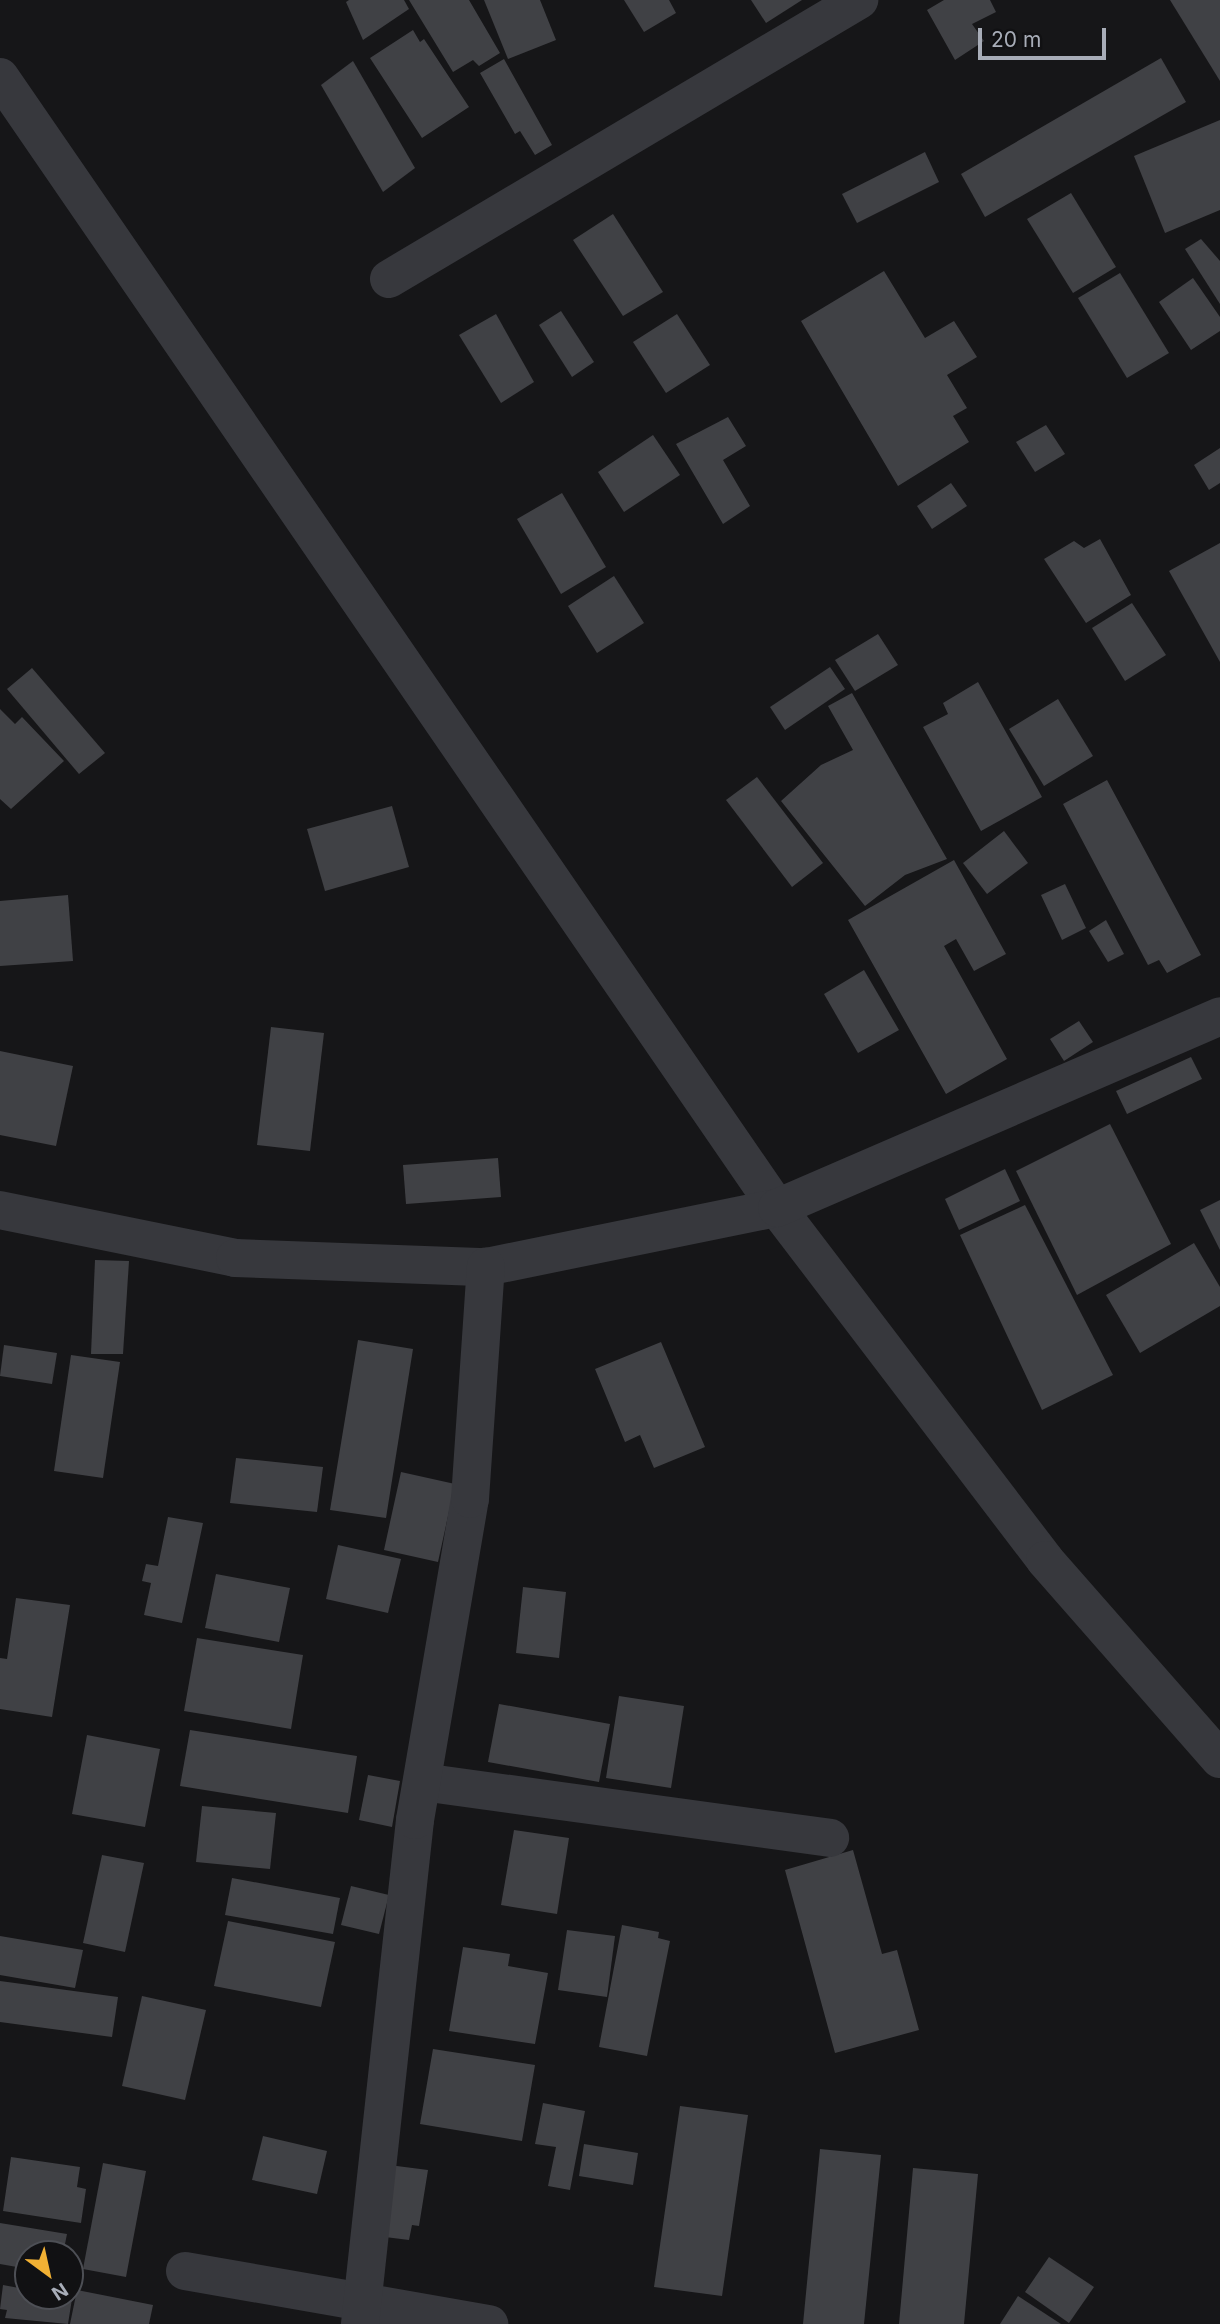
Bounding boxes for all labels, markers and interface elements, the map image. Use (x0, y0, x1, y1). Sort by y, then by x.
scale bar (982, 14, 1110, 58)
text: 20 m (991, 27, 1041, 52)
north arrow (14, 2240, 84, 2310)
text: N (47, 2278, 72, 2305)

